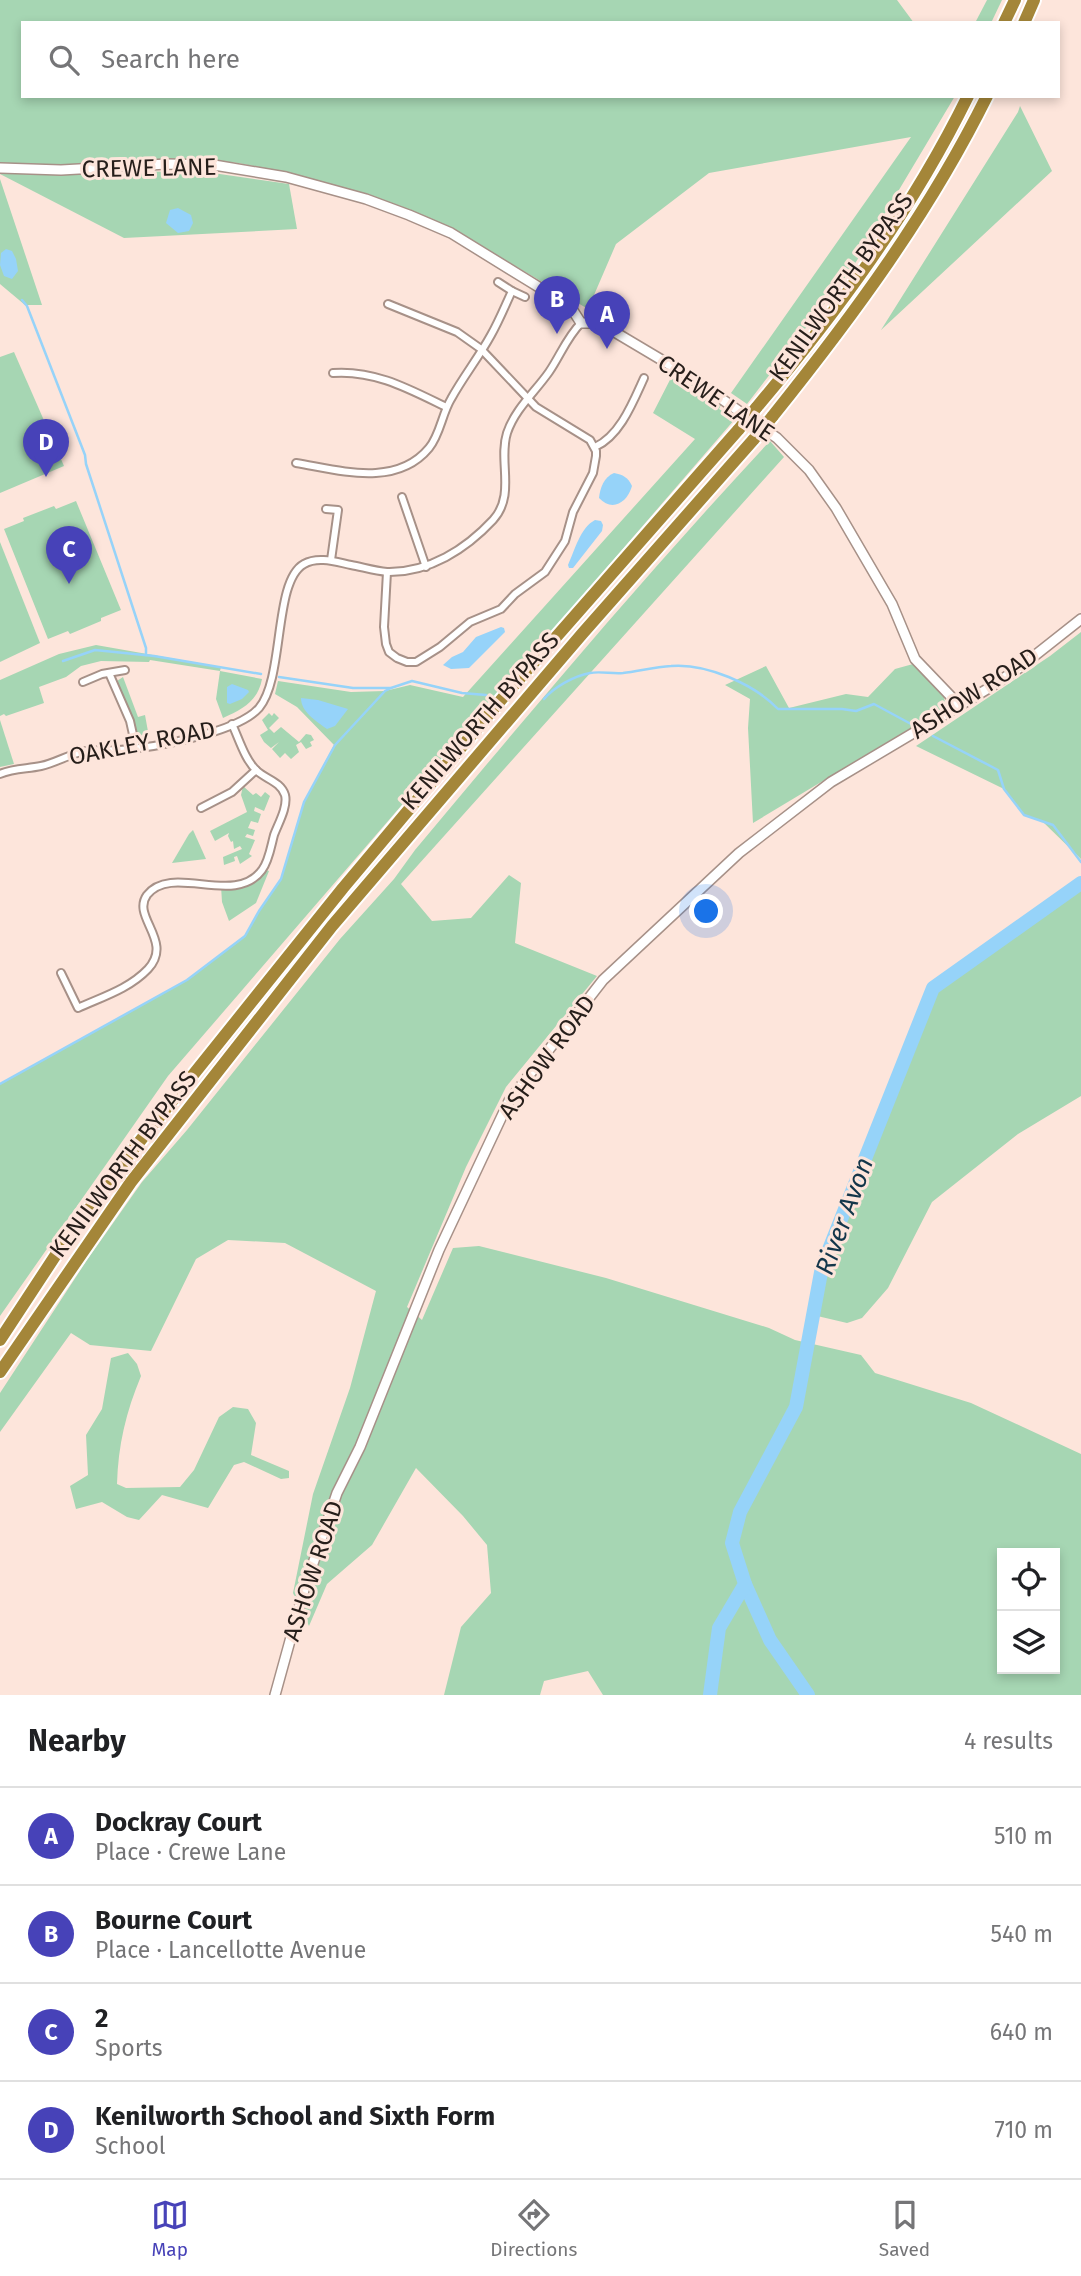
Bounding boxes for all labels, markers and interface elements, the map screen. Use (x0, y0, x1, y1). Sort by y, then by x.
search box (21, 21, 1060, 98)
icon: search (45, 41, 83, 79)
text: Search here (101, 44, 240, 75)
street label: CREWE LANE (81, 153, 217, 183)
street label: KENILWORTH BYPASS (763, 187, 919, 387)
pin: B (534, 276, 580, 334)
pin: A (584, 291, 630, 349)
street label: CREWE LANE (652, 349, 780, 447)
pin: D (23, 419, 69, 477)
pin: C (46, 526, 92, 584)
street label: KENILWORTH BYPASS (395, 626, 565, 816)
street label: ASHOW ROAD (905, 642, 1043, 744)
street label: OAKLEY ROAD (67, 715, 217, 771)
your location (689, 894, 723, 928)
street label: ASHOW ROAD (493, 990, 601, 1124)
street label: KENILWORTH BYPASS (44, 1065, 202, 1263)
water label: River Avon (809, 1153, 880, 1279)
street label: ASHOW ROAD (277, 1497, 349, 1645)
map controls (997, 1548, 1060, 1674)
button: locate (997, 1548, 1060, 1611)
button: layers (997, 1611, 1060, 1674)
text: Nearby (28, 1723, 126, 1759)
text: 4 results (964, 1727, 1053, 1755)
text: Dockray Court (95, 1807, 262, 1838)
text: A (44, 1822, 58, 1850)
text: 510 m (994, 1822, 1053, 1850)
text: Place · Crewe Lane (95, 1838, 286, 1866)
text: Bourne Court (95, 1905, 252, 1936)
text: B (44, 1920, 58, 1948)
text: 540 m (991, 1920, 1053, 1948)
text: Place · Lancellotte Avenue (95, 1936, 366, 1964)
text: 2 (95, 2003, 108, 2034)
text: C (44, 2018, 58, 2046)
text: 640 m (990, 2018, 1053, 2046)
text: Sports (95, 2034, 163, 2062)
text: Kenilworth School and Sixth Form (95, 2101, 495, 2132)
text: D (44, 2116, 58, 2144)
text: 710 m (995, 2116, 1053, 2144)
text: School (95, 2132, 166, 2160)
tab: Map (151, 2196, 189, 2261)
tab: Directions (490, 2196, 577, 2261)
tab: Saved (879, 2196, 930, 2261)

